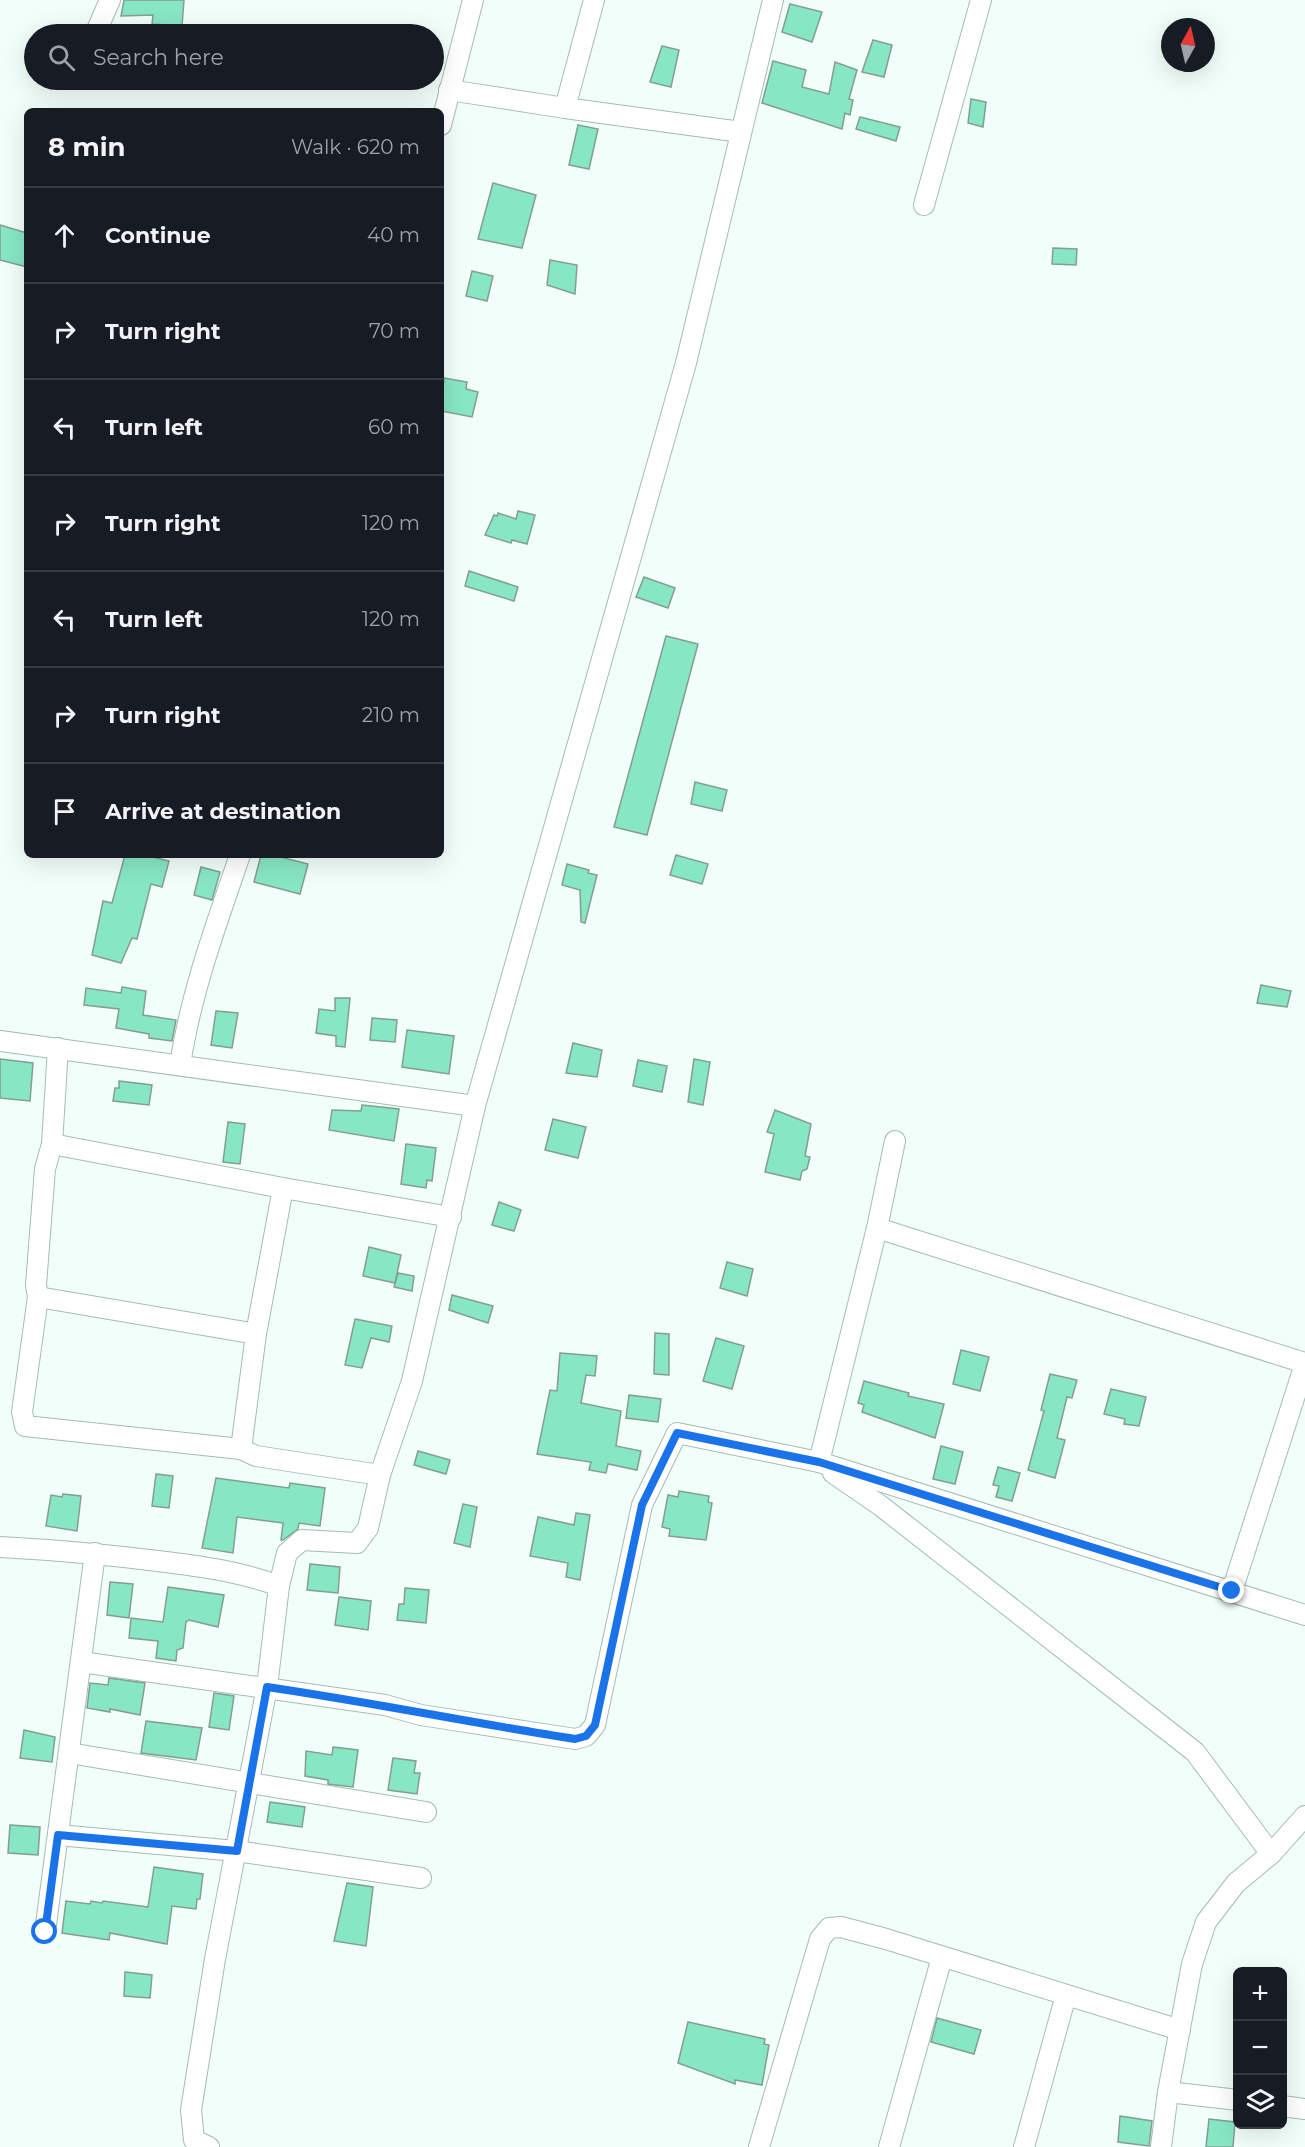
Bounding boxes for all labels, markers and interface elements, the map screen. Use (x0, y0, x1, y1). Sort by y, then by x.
north arrow (1161, 18, 1215, 72)
search box (24, 24, 444, 90)
icon: search (45, 41, 78, 74)
text: Search here (93, 44, 224, 71)
text: 8 min (48, 131, 126, 163)
text: Walk · 620 m (291, 135, 420, 159)
icon: ahead (48, 219, 81, 252)
text: Continue (105, 222, 211, 249)
text: 40 m (367, 223, 420, 247)
icon: right (48, 315, 81, 348)
text: Turn right (105, 318, 220, 345)
text: 70 m (369, 319, 420, 343)
icon: left (48, 411, 81, 444)
text: Turn left (105, 414, 203, 441)
text: 60 m (368, 415, 420, 439)
icon: right (48, 507, 81, 540)
text: Turn right (105, 510, 220, 537)
text: 120 m (362, 511, 420, 535)
icon: left (48, 603, 81, 636)
text: Turn left (105, 606, 203, 633)
text: 120 m (362, 607, 420, 631)
icon: right (48, 699, 81, 732)
text: Turn right (105, 702, 220, 729)
text: 210 m (362, 703, 420, 727)
icon: arrive (48, 795, 81, 828)
text: Arrive at destination (105, 798, 341, 825)
route end (1218, 1577, 1244, 1603)
route start (31, 1918, 57, 1944)
map controls (1233, 1967, 1287, 2129)
button: + (1233, 1967, 1287, 2021)
button: − (1233, 2021, 1287, 2075)
button: layers (1233, 2075, 1287, 2129)

